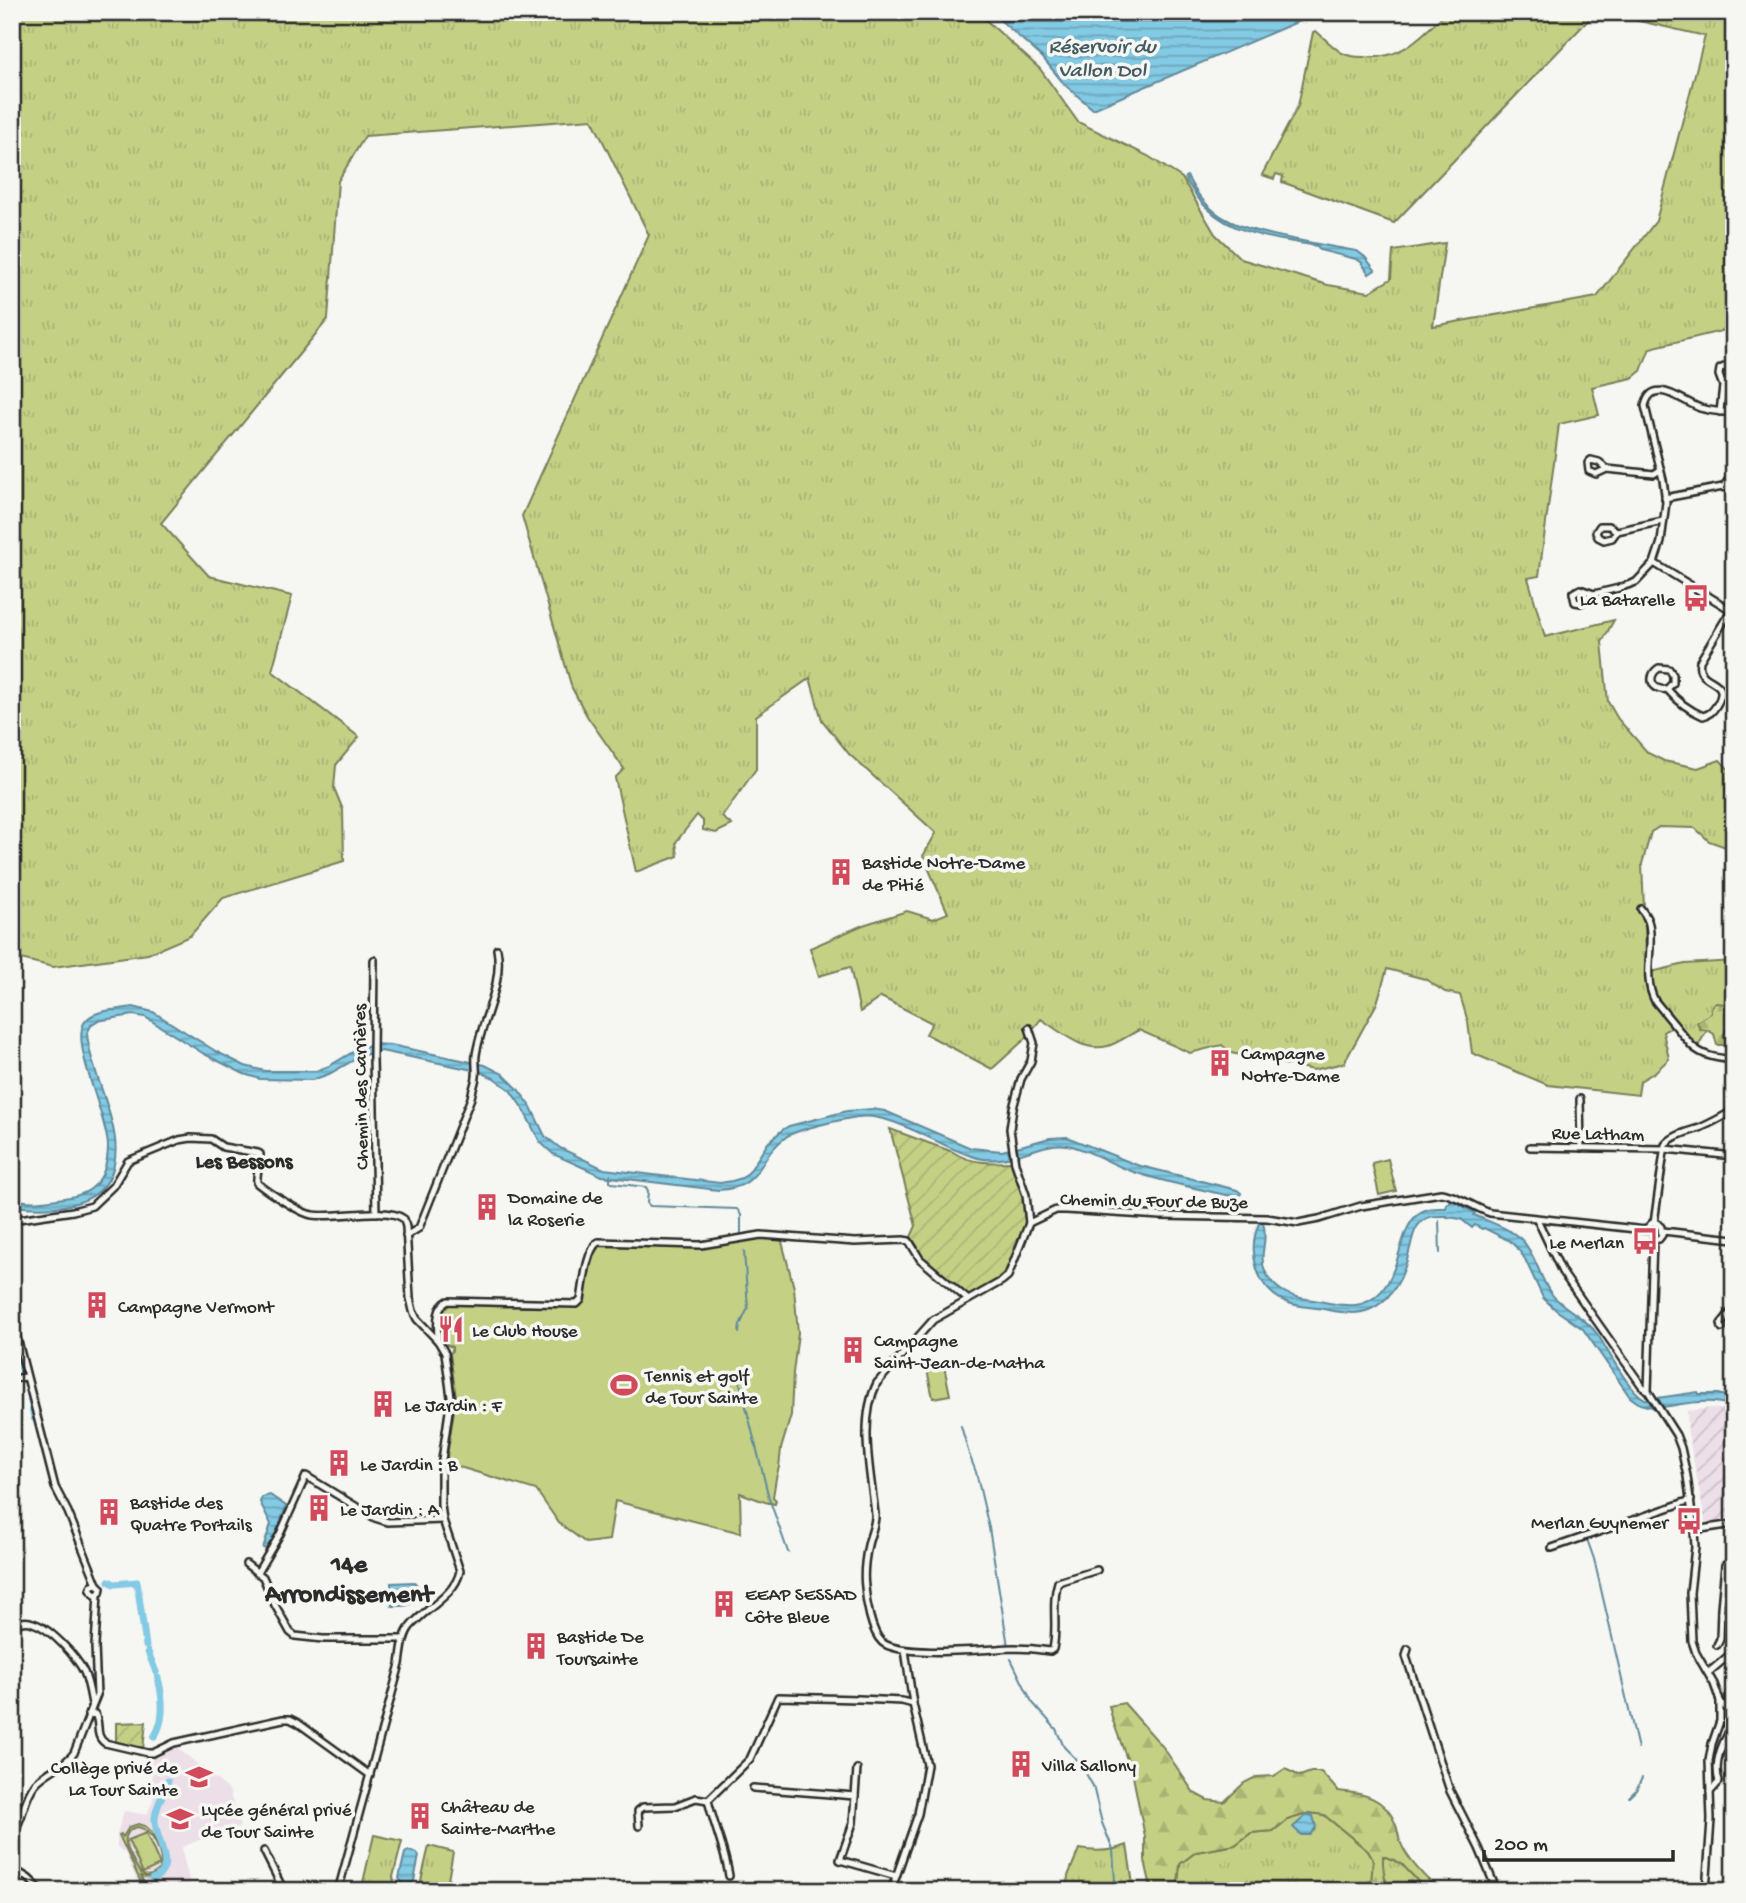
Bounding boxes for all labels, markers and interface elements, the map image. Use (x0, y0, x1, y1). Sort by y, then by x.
water label: Réservoir du Vallon Dol (1048, 36, 1158, 85)
bus stop icon: La Batarelle (1681, 583, 1711, 613)
place label: La Batarelle (1580, 590, 1675, 613)
place label: Bastide Notre-Dame de Pitié (861, 853, 1026, 898)
building icon: Bastide Notre-Dame de Pitié (826, 857, 856, 887)
street label: Chemin des Carrières (350, 1003, 375, 1170)
place label: Campagne Notre-Dame (1241, 1044, 1340, 1089)
building icon: Campagne Notre-Dame (1205, 1048, 1235, 1078)
street label: Rue Latham (1551, 1123, 1645, 1148)
district label: Les Bessons (196, 1151, 294, 1176)
place label: Domaine de la Roserie (506, 1188, 603, 1233)
street label: Chemin du Four de Buze (1060, 1189, 1248, 1216)
building icon: Domaine de la Roserie (472, 1192, 502, 1222)
bus stop icon: Le Merlan (1630, 1226, 1660, 1256)
place label: Le Merlan (1549, 1233, 1624, 1256)
building icon: Campagne Vermont (82, 1290, 112, 1320)
place label: Campagne Vermont (118, 1297, 276, 1320)
restaurant icon: Le Club House (436, 1314, 466, 1344)
place label: Le Club House (472, 1321, 578, 1344)
place label: Campagne Saint-Jean-de-Matha (874, 1331, 1046, 1376)
building icon: Campagne Saint-Jean-de-Matha (838, 1335, 868, 1365)
place label: Tennis et golf de Tour Sainte (644, 1366, 758, 1411)
sports icon: Tennis et golf de Tour Sainte (609, 1370, 639, 1400)
building icon: Le Jardin : F (368, 1389, 398, 1419)
place label: Le Jardin : F (404, 1396, 503, 1419)
building icon: Le Jardin : B (324, 1448, 354, 1478)
place label: Le Jardin : B (360, 1455, 459, 1478)
place label: Bastide des Quatre Portails (129, 1493, 253, 1538)
building icon: Le Jardin : A (304, 1493, 334, 1523)
building icon: Bastide des Quatre Portails (94, 1497, 124, 1527)
place label: Le Jardin : A (340, 1500, 441, 1523)
bus stop icon: Merlan Guynemer (1674, 1506, 1704, 1536)
place label: Merlan Guynemer (1531, 1513, 1670, 1536)
district label: 14e Arrondissement (264, 1551, 435, 1612)
place label: EEAP SESSAD Côte Bleue (745, 1585, 857, 1630)
building icon: EEAP SESSAD Côte Bleue (709, 1589, 739, 1619)
place label: Bastide De Toursainte (556, 1627, 644, 1672)
building icon: Bastide De Toursainte (521, 1631, 551, 1661)
building icon: Villa Sallony (1006, 1749, 1036, 1779)
place label: Villa Sallony (1041, 1756, 1137, 1779)
place label: Collège privé de La Tour Sainte (51, 1758, 178, 1803)
school or university icon: Collège privé de La Tour Sainte (184, 1762, 214, 1792)
place label: Château de Sainte-Marthe (441, 1797, 555, 1842)
place label: Lycée général privé de Tour Sainte (201, 1800, 352, 1845)
building icon: Château de Sainte-Marthe (405, 1801, 435, 1831)
school or university icon: Lycée général privé de Tour Sainte (165, 1804, 195, 1834)
scale bar (1484, 1819, 1672, 1863)
text: 200 m (1494, 1834, 1548, 1859)

